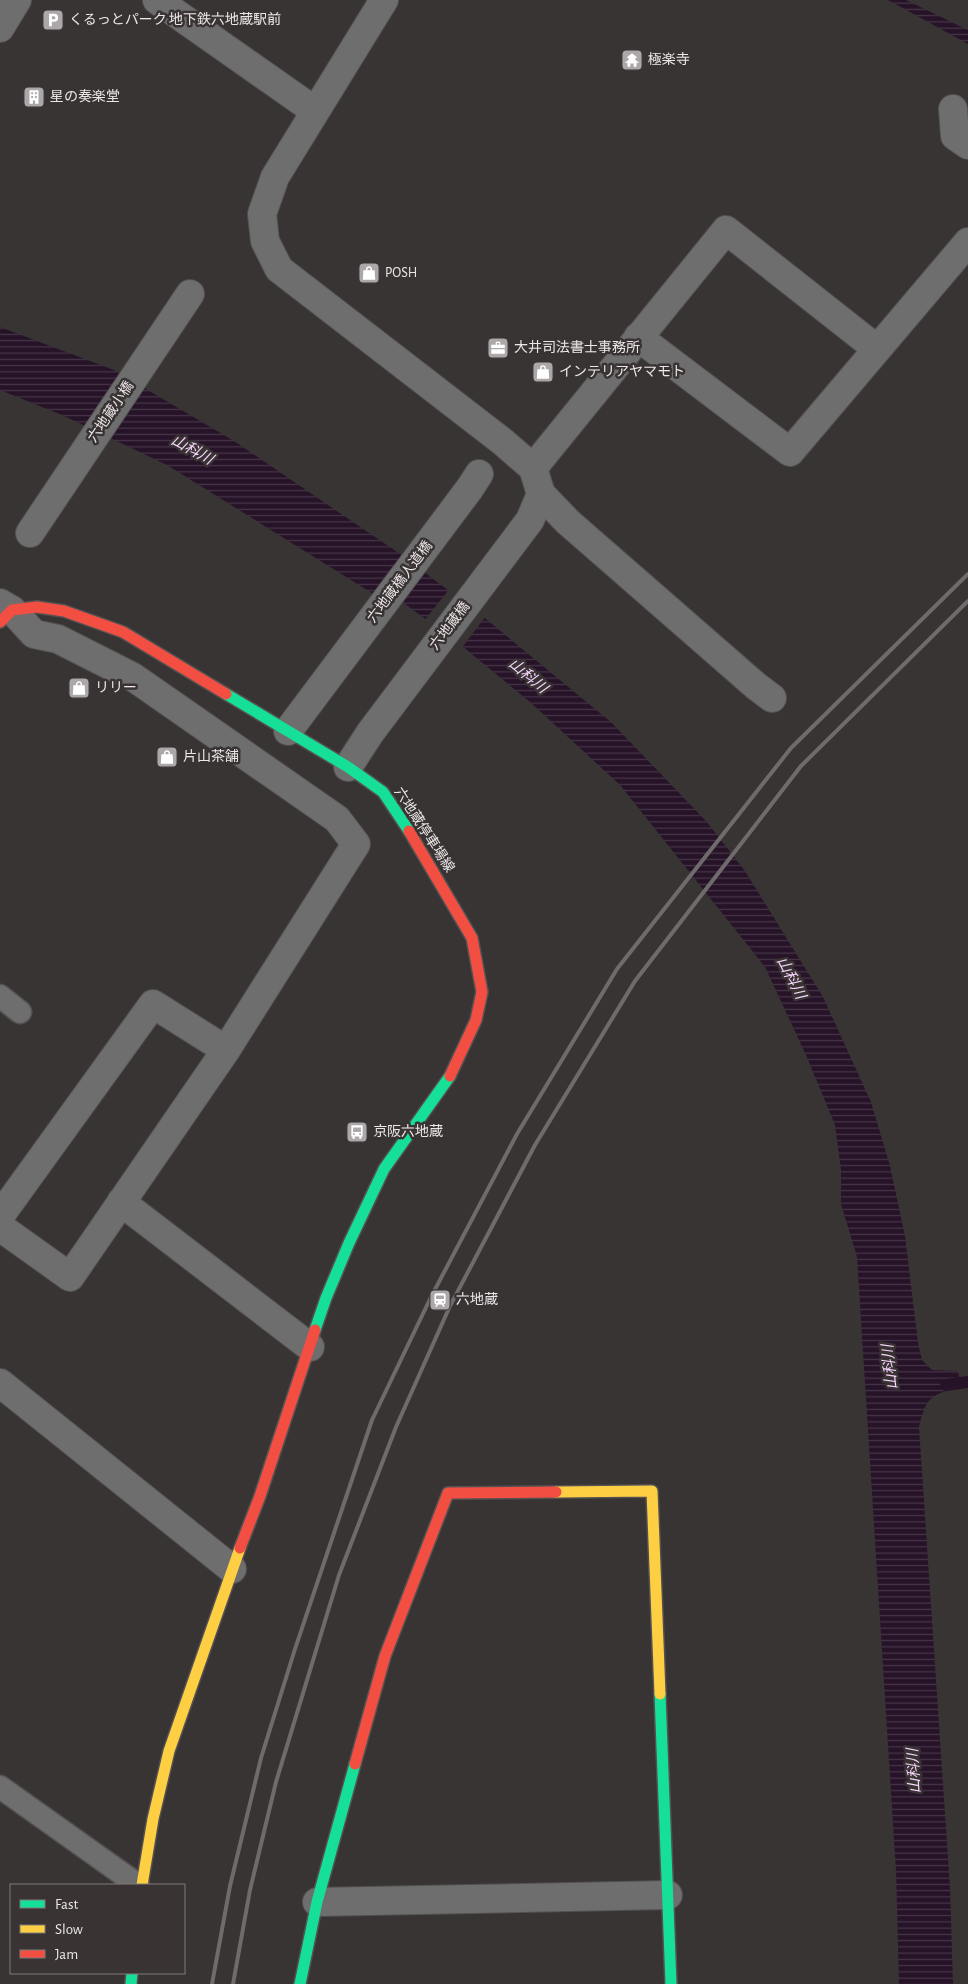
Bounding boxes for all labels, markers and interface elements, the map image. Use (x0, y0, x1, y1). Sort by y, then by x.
parking icon: くるっとパーク 地下鉄六地蔵駅前 (41, 8, 65, 32)
place label: くるっとパーク 地下鉄六地蔵駅前 (69, 11, 281, 27)
temple icon: 極楽寺 (620, 48, 644, 72)
place label: 極楽寺 (648, 52, 690, 67)
building icon: 星の奏楽堂 (22, 85, 46, 109)
place label: 星の奏楽堂 (50, 88, 120, 104)
shop icon: POSH (357, 261, 381, 285)
place label: POSH (385, 266, 417, 280)
office icon: 大井司法書士事務所 (486, 336, 510, 360)
place label: 大井司法書士事務所 (514, 339, 640, 355)
shop icon: インテリアヤマモト (531, 360, 555, 384)
place label: インテリアヤマモト (559, 364, 685, 379)
street label: 六地蔵小橋 (85, 379, 136, 445)
water label: 山科川 (169, 432, 218, 468)
street label: 六地蔵橋人道橋 (364, 538, 435, 625)
street label: 六地蔵橋 (427, 599, 472, 653)
water label: 山科川 (506, 655, 552, 697)
shop icon: リリー (67, 676, 91, 700)
place label: リリー (95, 681, 137, 695)
shop icon: 片山茶舗 (155, 745, 179, 769)
place label: 片山茶舗 (183, 749, 239, 764)
street label: 六地蔵停車場線 (391, 785, 457, 875)
water label: 山科川 (774, 954, 810, 1003)
bus stop icon: 京阪六地蔵 (345, 1120, 369, 1144)
place label: 京阪六地蔵 (373, 1124, 443, 1139)
station icon: 六地蔵 (428, 1288, 452, 1312)
place label: 六地蔵 (456, 1292, 498, 1307)
water label: 山科川 (879, 1342, 900, 1390)
water label: 山科川 (904, 1746, 923, 1794)
legend (10, 1884, 185, 1974)
text: Fast (55, 1897, 79, 1912)
text: Slow (55, 1922, 83, 1937)
text: Jam (55, 1947, 78, 1962)

